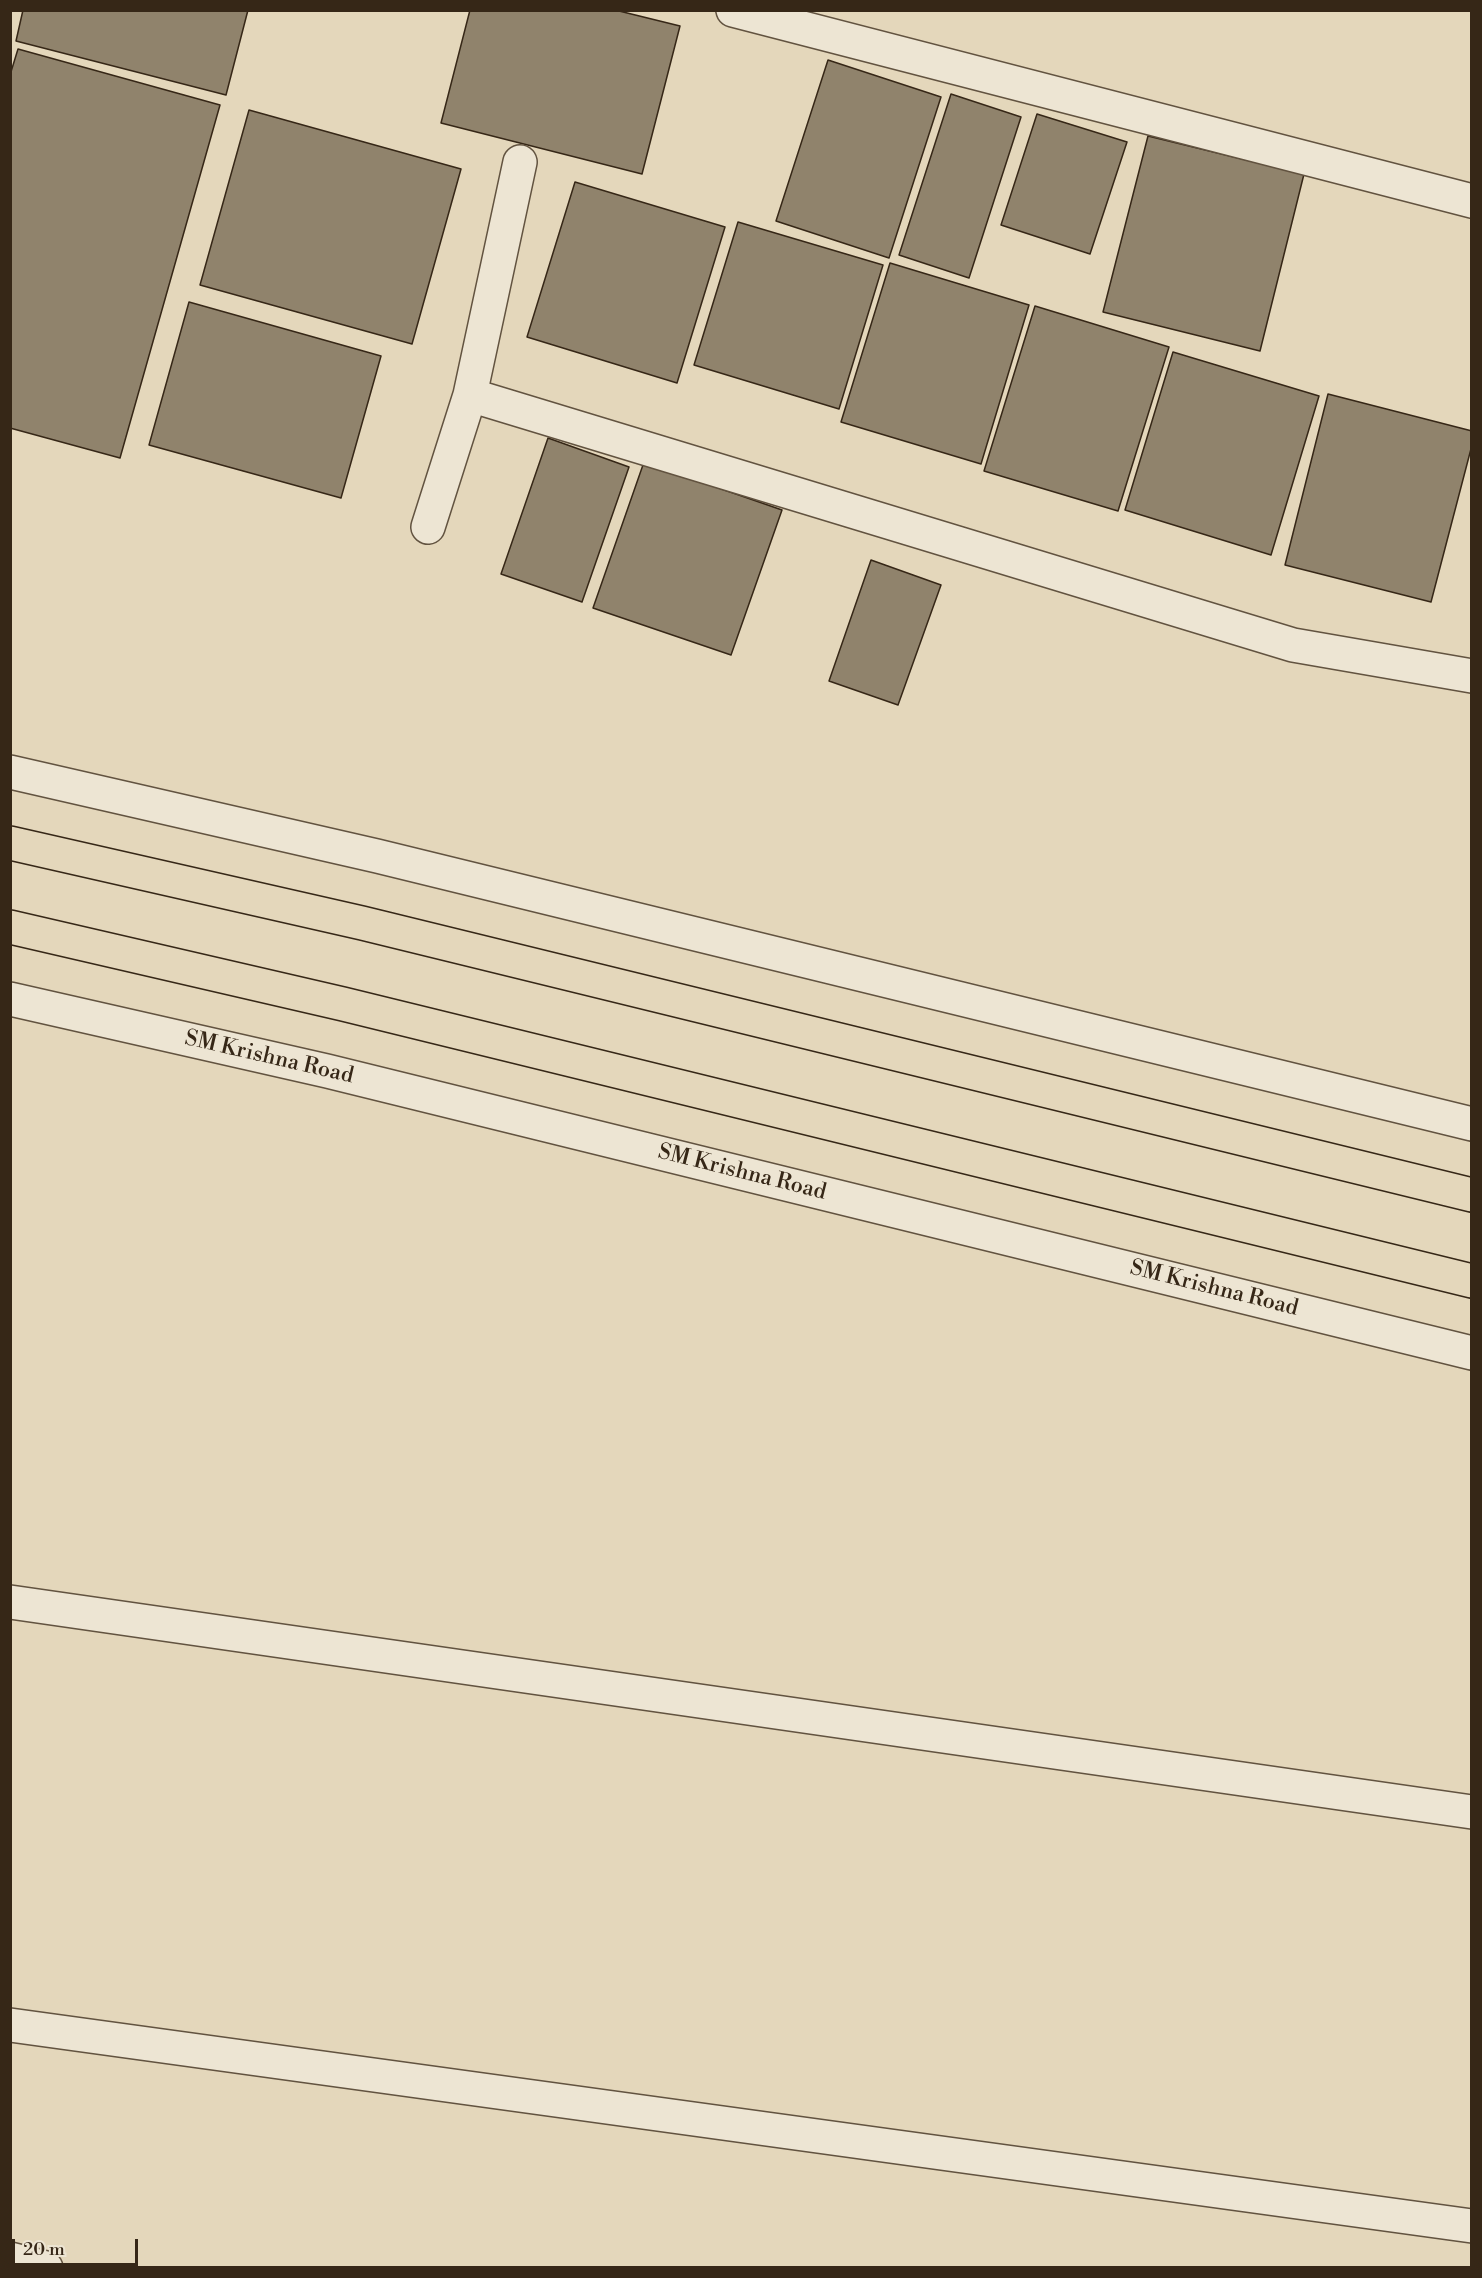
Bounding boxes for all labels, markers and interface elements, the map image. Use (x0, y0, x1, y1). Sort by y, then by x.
street label: SM Krishna Road (182, 1026, 356, 1090)
street label: SM Krishna Road (655, 1139, 829, 1207)
street label: SM Krishna Road (1127, 1255, 1301, 1323)
scale bar (15, 2227, 141, 2265)
text: 20 m (23, 2238, 65, 2261)

